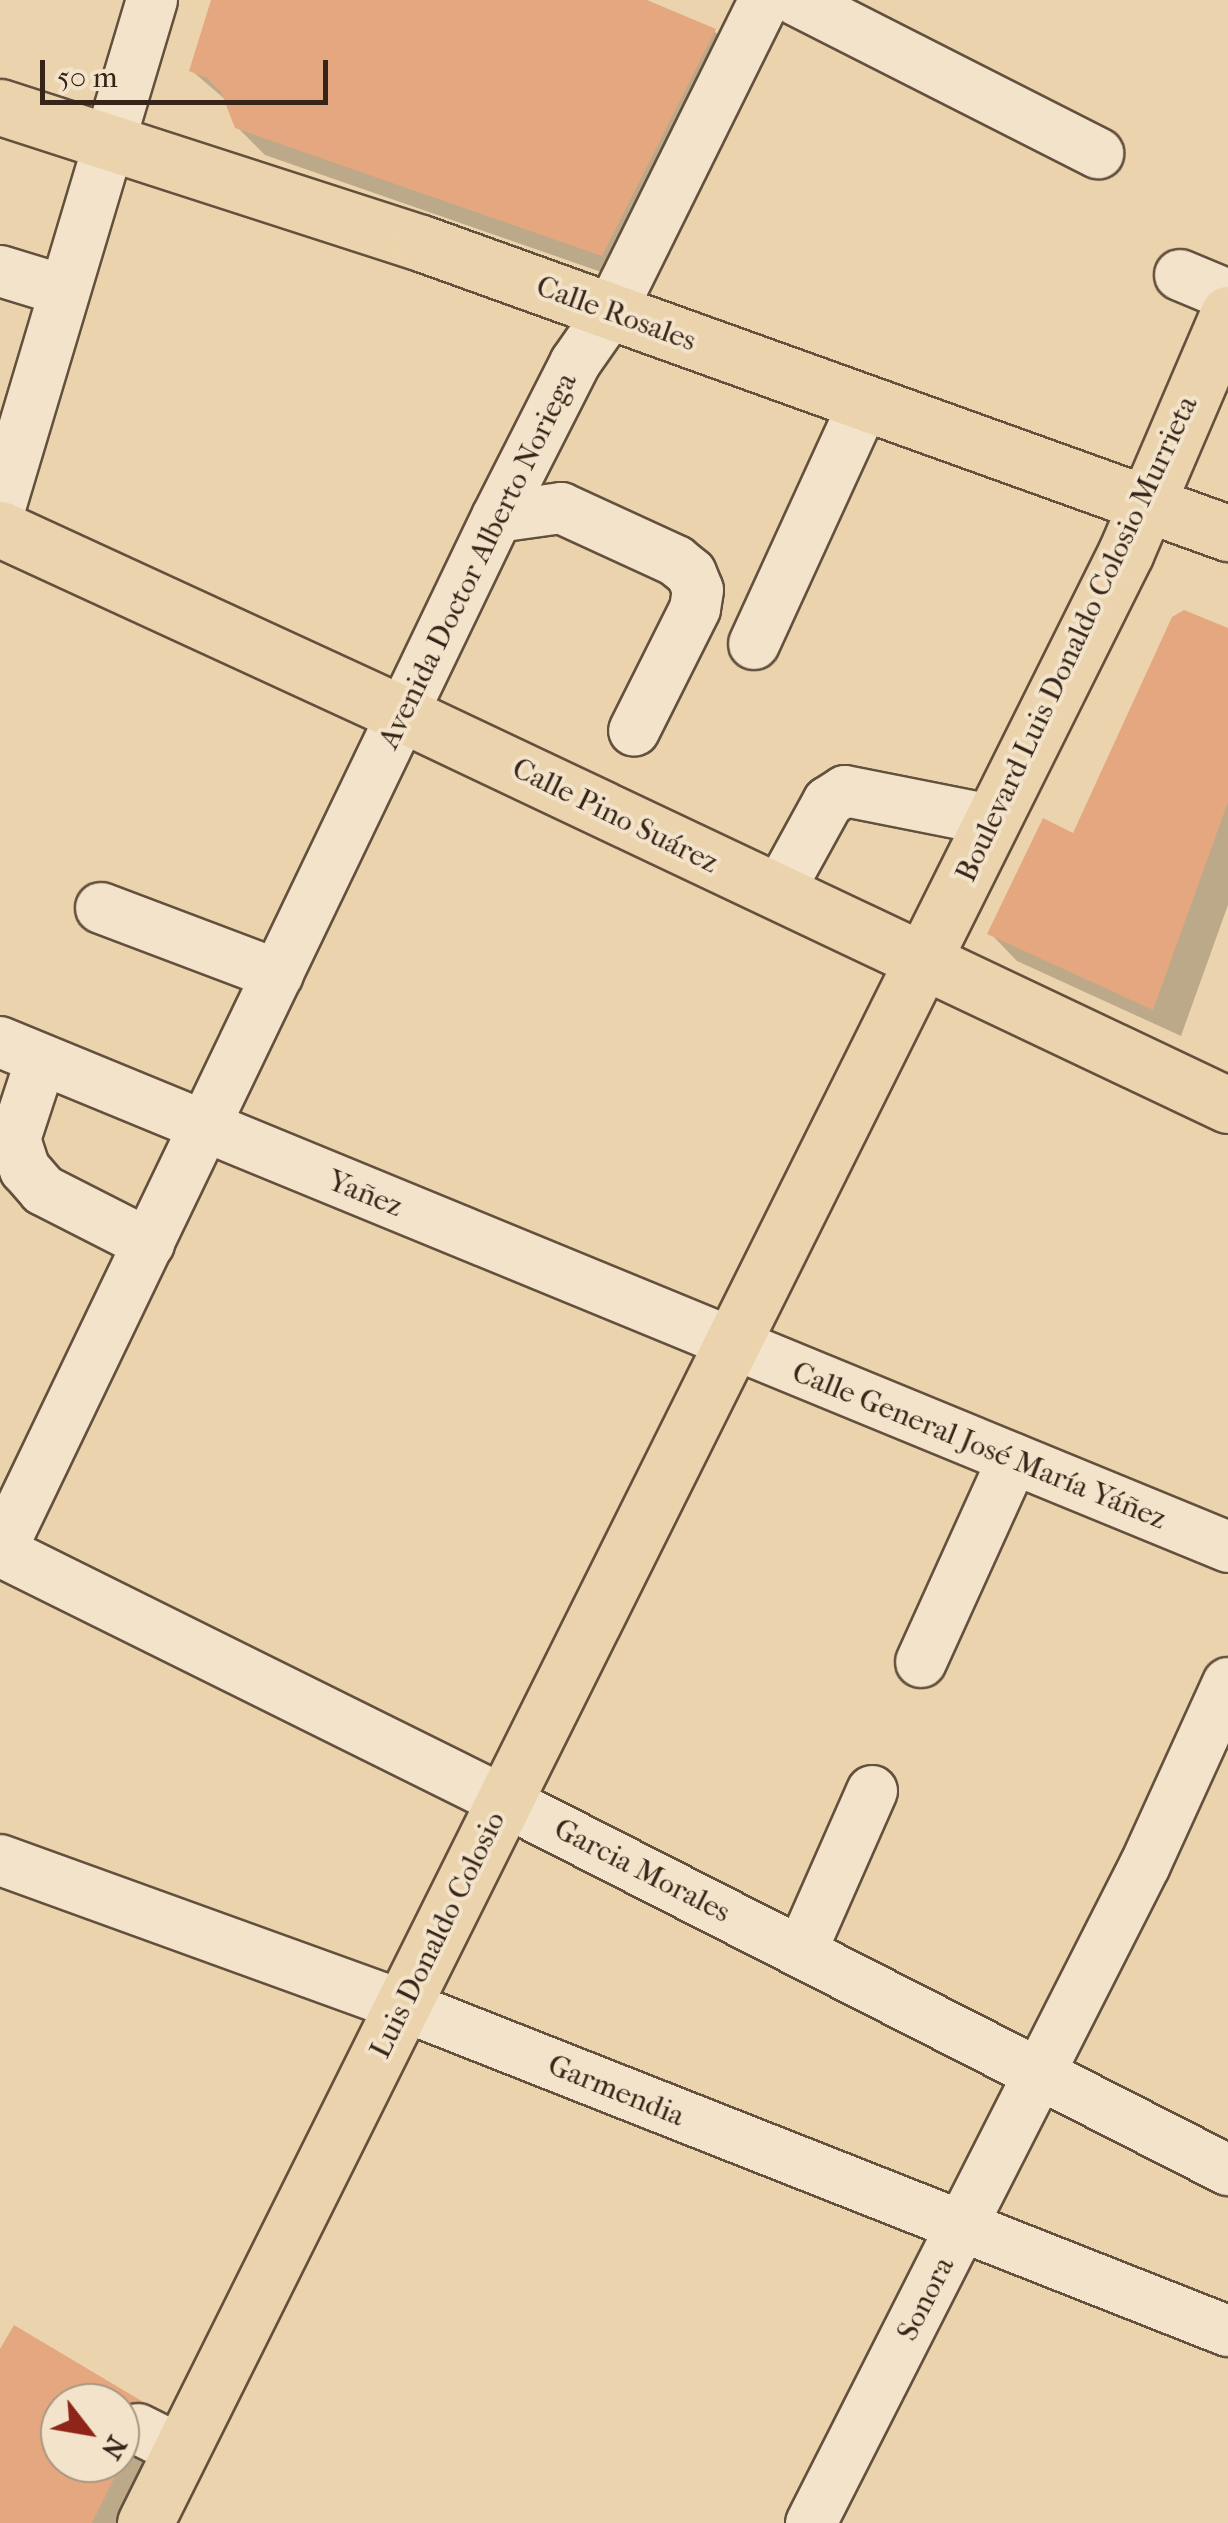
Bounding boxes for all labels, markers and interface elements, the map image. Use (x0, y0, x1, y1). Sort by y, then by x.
scale bar (45, 40, 332, 102)
text: 50 m (57, 60, 118, 95)
street label: Calle Rosales (531, 268, 701, 360)
street label: Avenida Doctor Alberto Noriega (371, 367, 585, 755)
street label: Boulevard Luis Donaldo Colosio Murrieta (948, 390, 1206, 888)
street label: Calle Pino Suárez (506, 751, 724, 881)
street label: Yañez (322, 1163, 408, 1225)
street label: Calle General José María Yáñez (787, 1354, 1171, 1538)
street label: Luis Donaldo Colosio (363, 1806, 513, 2064)
street label: Garcia Morales (548, 1811, 736, 1931)
street label: Garmendia (543, 2047, 689, 2135)
street label: Sonora (890, 2251, 962, 2347)
north arrow (40, 2383, 140, 2483)
text: N (95, 2430, 134, 2465)

